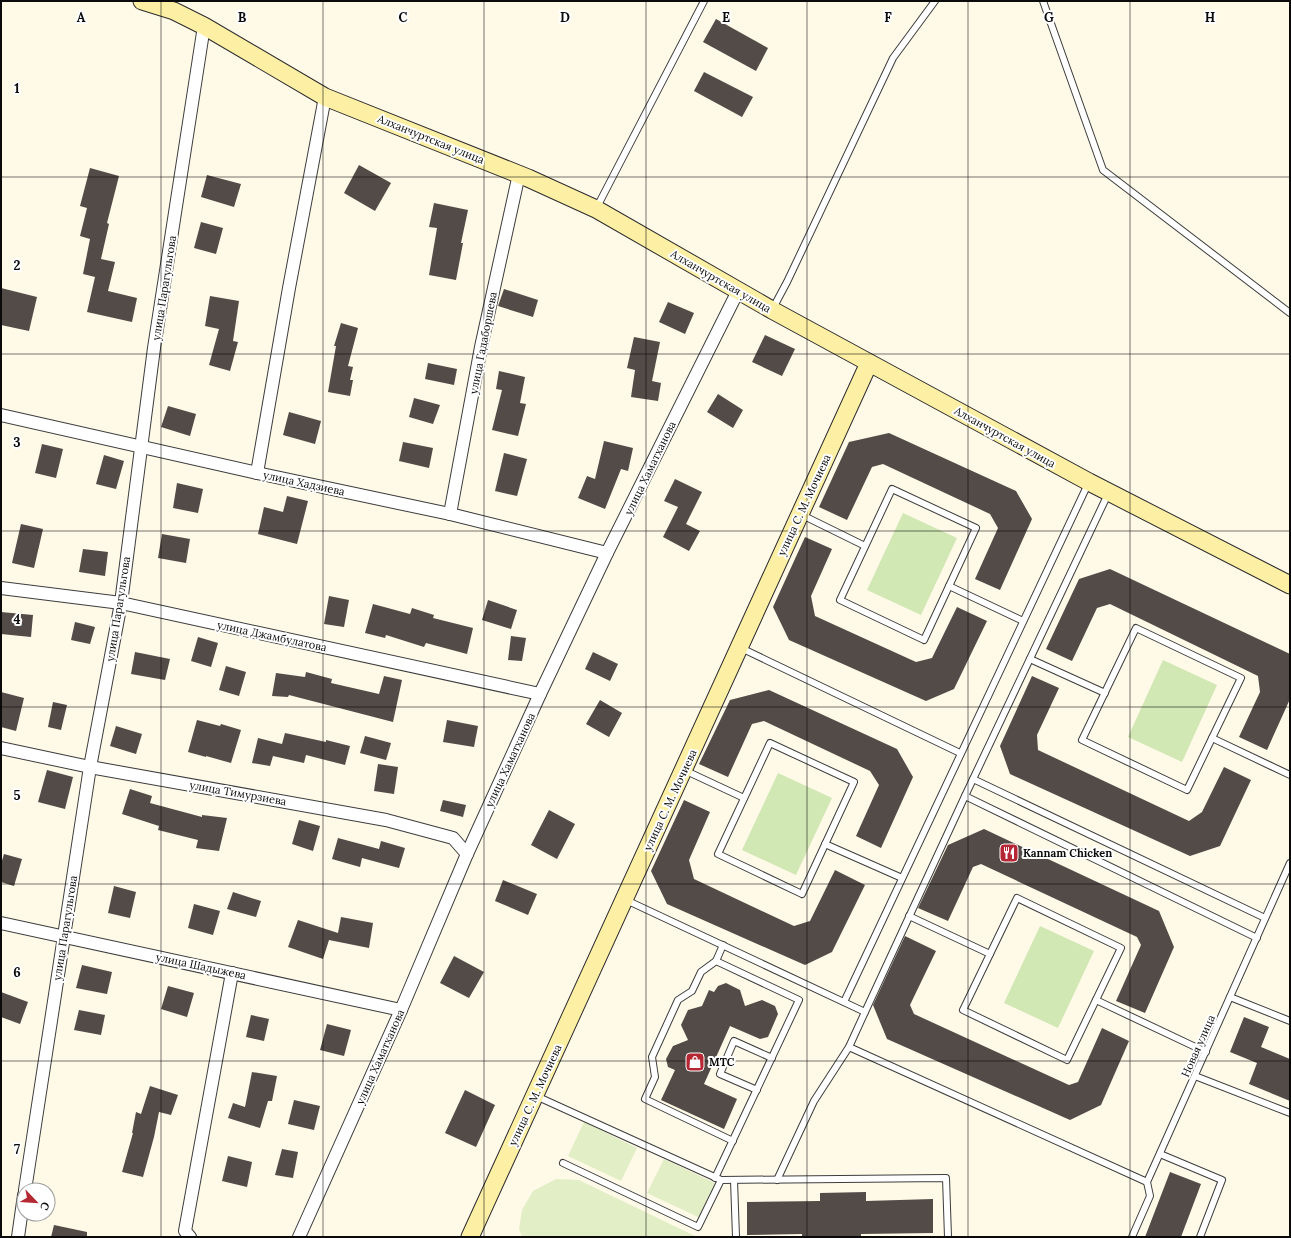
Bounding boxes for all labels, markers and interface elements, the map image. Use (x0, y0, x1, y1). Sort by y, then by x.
text: A (77, 9, 86, 26)
text: B (238, 9, 247, 26)
text: C (399, 9, 408, 26)
text: D (560, 9, 570, 26)
text: E (722, 9, 730, 26)
text: F (884, 9, 892, 26)
text: G (1044, 9, 1054, 26)
text: H (1205, 9, 1215, 26)
text: 1 (14, 80, 20, 97)
street label: Алханчуртская улица (375, 111, 487, 167)
street label: улица Парагульгова (149, 234, 179, 341)
street label: Алханчуртская улица (667, 246, 774, 316)
text: 2 (14, 257, 21, 274)
street label: улица Гадаборшева (466, 290, 500, 395)
street label: Алханчуртская улица (951, 403, 1058, 471)
street label: улица Хаматханова (621, 418, 679, 517)
text: 3 (13, 434, 21, 451)
street label: улица С. М. Мочиева (774, 452, 834, 558)
street label: улица Хадзиева (262, 468, 346, 499)
street label: улица Парагульгова (103, 555, 133, 662)
text: 4 (13, 611, 21, 628)
street label: улица Джамбулатова (216, 618, 328, 655)
street label: улица Хаматханова (482, 710, 538, 810)
street label: улица С. М. Мочиева (640, 747, 700, 853)
street label: улица Тимурзиева (188, 778, 288, 808)
text: 5 (13, 787, 21, 804)
restaurant icon: Kannam Chicken (998, 842, 1020, 864)
place label: Kannam Chicken (1023, 846, 1112, 860)
street label: улица Парагульгова (50, 874, 80, 981)
street label: улица Шадыжева (155, 950, 248, 982)
text: 6 (13, 964, 21, 981)
street label: улица Хаматханова (353, 1007, 407, 1107)
street label: Новая улица (1178, 1012, 1218, 1079)
street label: улица С. М. Мочиева (505, 1042, 565, 1148)
shop icon: МТС (684, 1051, 706, 1073)
place label: МТС (709, 1055, 735, 1069)
text: 7 (14, 1141, 20, 1158)
north arrow (16, 1182, 56, 1222)
text: С (37, 1200, 53, 1213)

